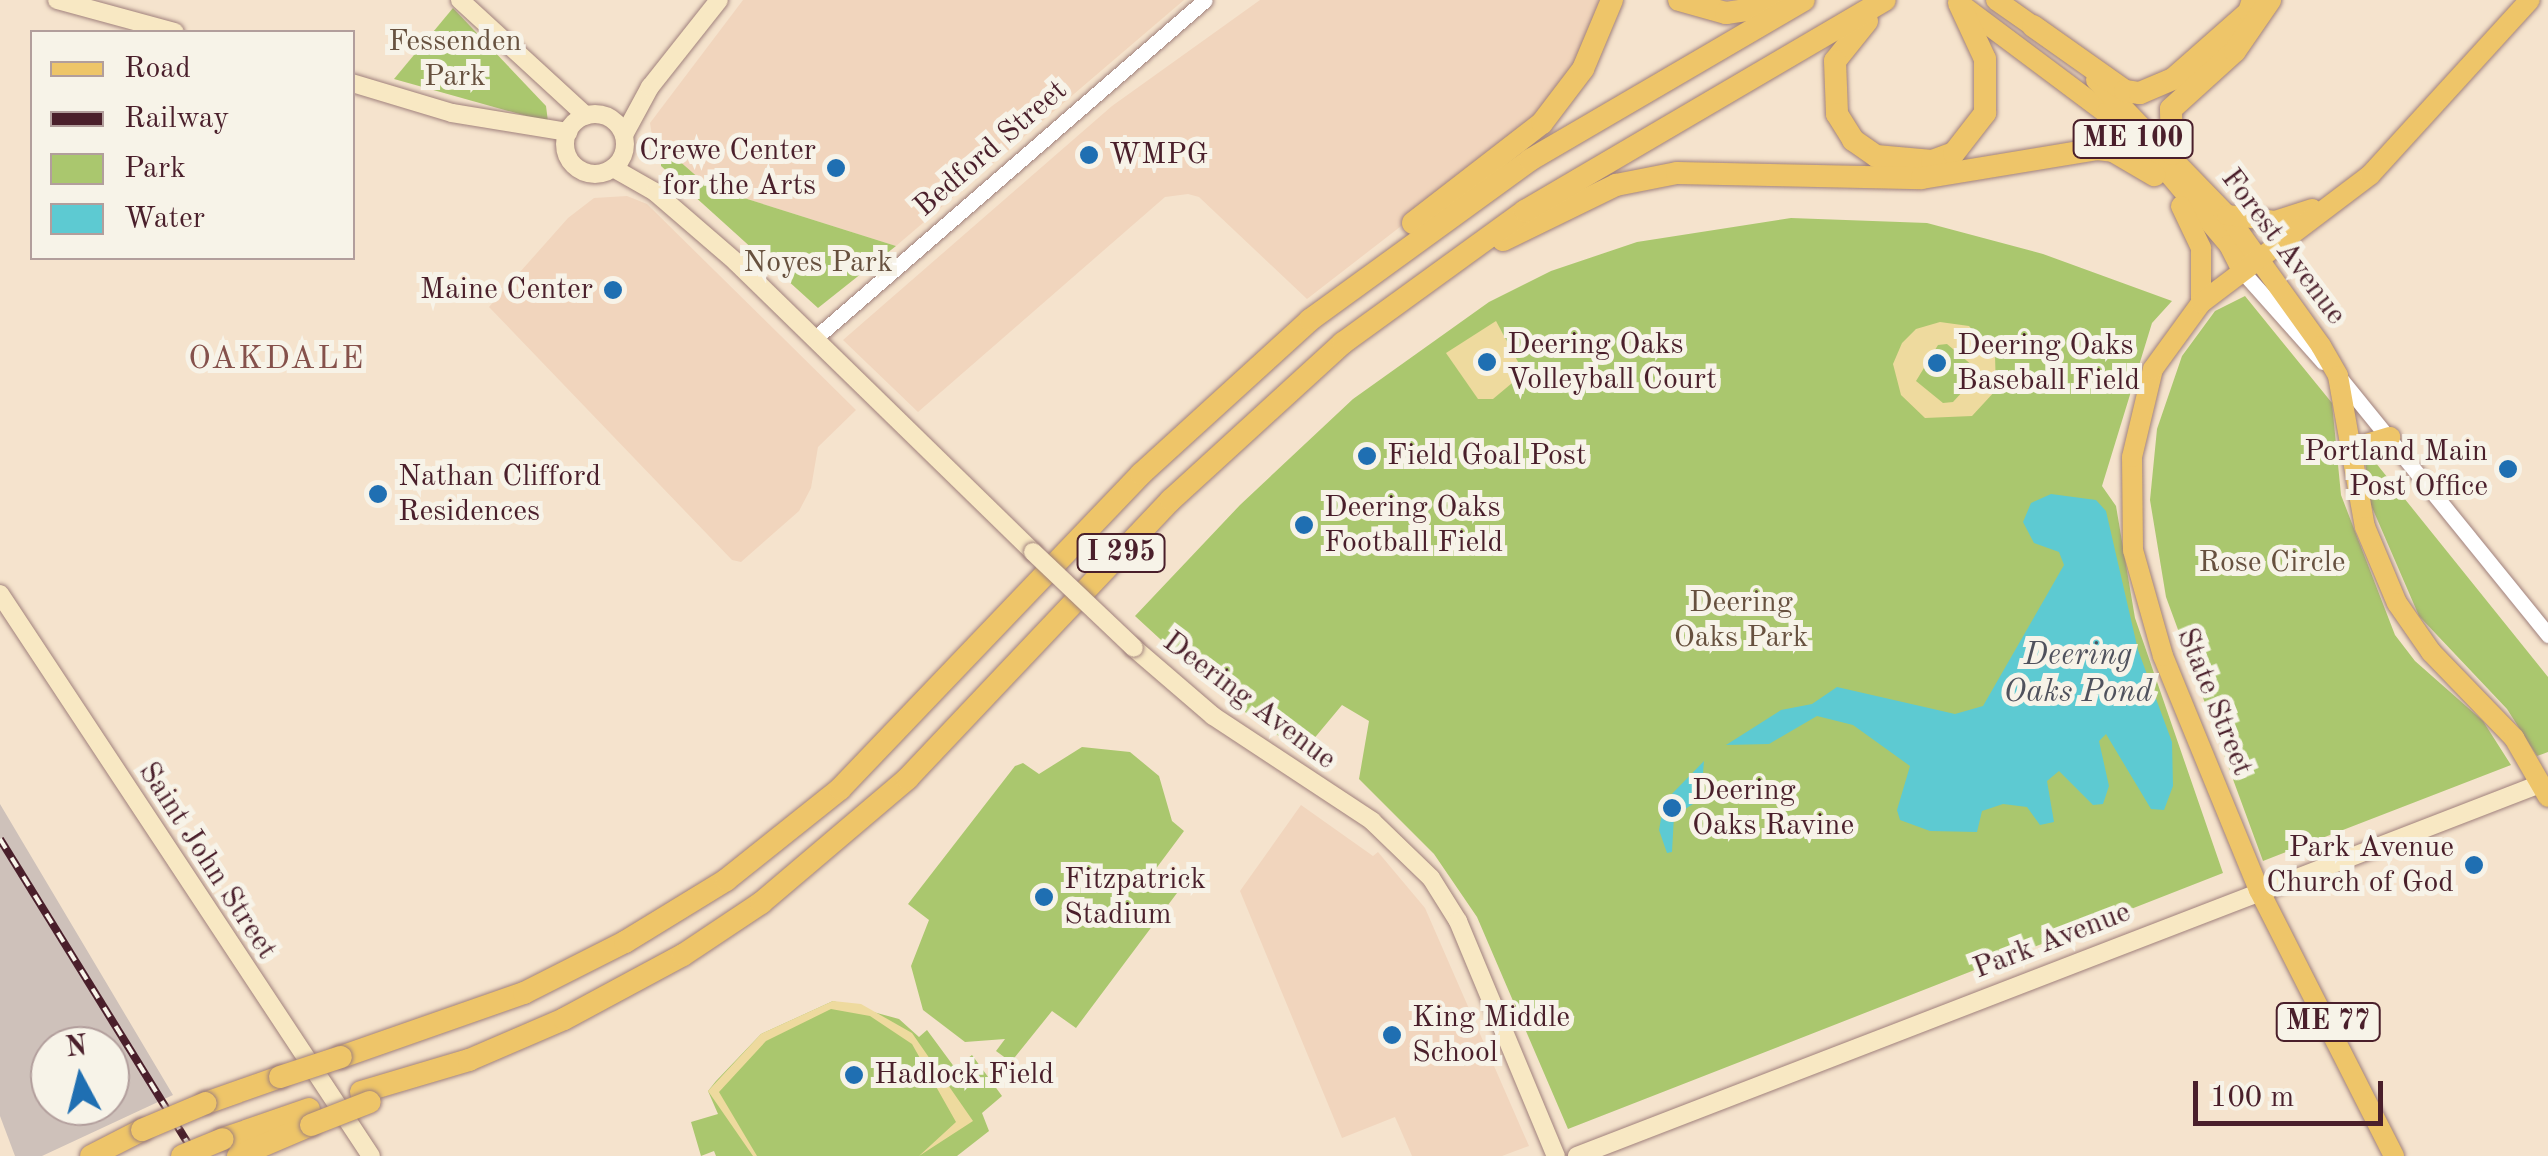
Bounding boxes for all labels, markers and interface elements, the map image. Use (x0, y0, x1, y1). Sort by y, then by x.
park label: Fessenden Park (388, 24, 522, 94)
legend (30, 30, 355, 260)
text: Road (124, 54, 191, 84)
street label: Bedford Street (907, 73, 1075, 225)
text: Railway (124, 104, 229, 134)
road number: ME 100 (2070, 116, 2196, 162)
place label: Crewe Center for the Arts (639, 133, 816, 204)
place label: WMPG (1109, 137, 1208, 173)
marker: WMPG (1078, 144, 1100, 166)
text: Park (124, 154, 186, 184)
marker: Crewe Center for the Arts (825, 157, 847, 179)
street label: Forest Avenue (2213, 162, 2353, 332)
text: Water (124, 204, 205, 234)
park label: Noyes Park (743, 245, 893, 281)
place label: Maine Center (420, 272, 593, 308)
marker: Maine Center (602, 279, 624, 301)
place label: Deering Oaks Volleyball Court (1507, 327, 1717, 398)
place label: Deering Oaks Baseball Field (1957, 328, 2140, 398)
district label: OAKDALE (188, 341, 366, 379)
marker: Deering Oaks Volleyball Court (1476, 351, 1498, 373)
marker: Deering Oaks Baseball Field (1926, 352, 1948, 374)
place label: Portland Main Post Office (2304, 434, 2488, 504)
place label: Field Goal Post (1387, 438, 1586, 474)
marker: Field Goal Post (1356, 445, 1378, 467)
marker: Portland Main Post Office (2497, 458, 2519, 480)
place label: Nathan Clifford Residences (398, 459, 601, 530)
marker: Nathan Clifford Residences (367, 483, 389, 505)
place label: Deering Oaks Football Field (1324, 490, 1503, 560)
marker: Deering Oaks Football Field (1293, 514, 1315, 536)
road number: I 295 (1076, 530, 1166, 576)
park label: Rose Circle (2198, 545, 2346, 581)
park label: Deering Oaks Park (1674, 585, 1808, 656)
street label: State Street (2168, 623, 2260, 781)
street label: Deering Avenue (1155, 624, 1343, 778)
water label: Deering Oaks Pond (2004, 638, 2152, 713)
street label: Saint John Street (130, 756, 284, 966)
place label: Deering Oaks Ravine (1692, 773, 1854, 844)
marker: Deering Oaks Ravine (1661, 797, 1683, 819)
place label: Park Avenue Church of God (2266, 830, 2454, 900)
marker: Park Avenue Church of God (2463, 854, 2485, 876)
place label: Fitzpatrick Stadium (1064, 862, 1206, 932)
marker: Fitzpatrick Stadium (1033, 886, 1055, 908)
street label: Park Avenue (1968, 895, 2136, 987)
road number: ME 77 (2276, 999, 2380, 1045)
place label: King Middle School (1412, 1000, 1570, 1070)
marker: King Middle School (1381, 1024, 1403, 1046)
north arrow (30, 1026, 130, 1126)
text: N (64, 1033, 89, 1063)
place label: Hadlock Field (874, 1057, 1054, 1093)
scale bar (2198, 1061, 2388, 1123)
marker: Hadlock Field (843, 1064, 865, 1086)
text: 100 m (2210, 1083, 2294, 1113)

